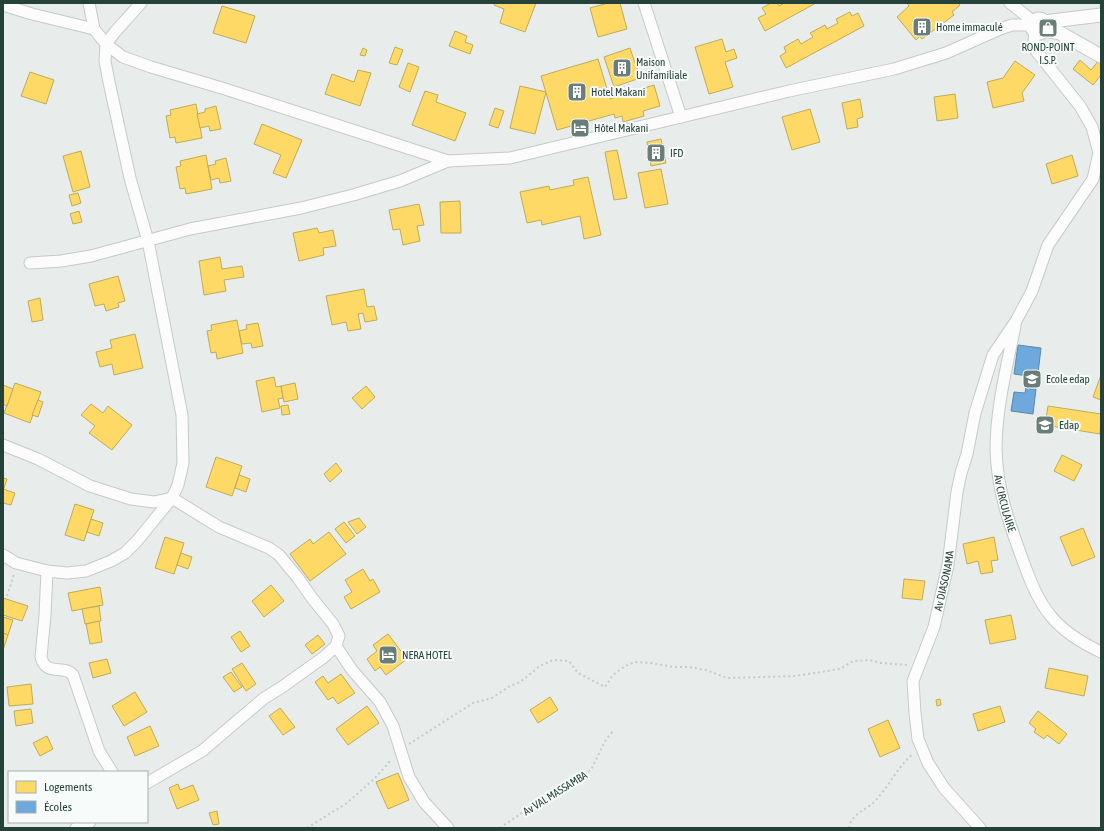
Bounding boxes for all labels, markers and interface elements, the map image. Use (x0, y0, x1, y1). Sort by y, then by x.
building icon: Home immaculé (911, 16, 933, 38)
shop icon: ROND-POINT I.S.P. (1037, 17, 1059, 39)
place label: Home immaculé (936, 21, 1003, 33)
place label: ROND-POINT I.S.P. (1021, 41, 1075, 66)
place label: Maison Unifamiliale (636, 56, 687, 81)
building icon: Maison Unifamiliale (611, 57, 633, 79)
building icon: Hotel Makani (566, 81, 588, 103)
place label: Hotel Makani (591, 86, 645, 98)
hotel icon: Hôtel Makani (569, 117, 591, 139)
place label: Hôtel Makani (594, 122, 648, 134)
building icon: IFD (645, 142, 667, 164)
place label: IFD (670, 147, 683, 159)
school or university icon: Ecole edap (1021, 368, 1043, 390)
place label: Ecole edap (1046, 373, 1090, 385)
school or university icon: Edap (1034, 414, 1056, 436)
place label: Edap (1059, 419, 1079, 431)
street label: Av CIRCULAIRE (992, 474, 1018, 534)
street label: Av DIASONAMA (932, 549, 956, 612)
hotel icon: NERA HOTEL (377, 644, 399, 666)
place label: NERA HOTEL (402, 649, 453, 661)
street label: Av VAL MASSAMBA (521, 768, 590, 817)
legend (8, 771, 148, 823)
text: Logements (44, 780, 92, 794)
text: Écoles (44, 800, 72, 814)

